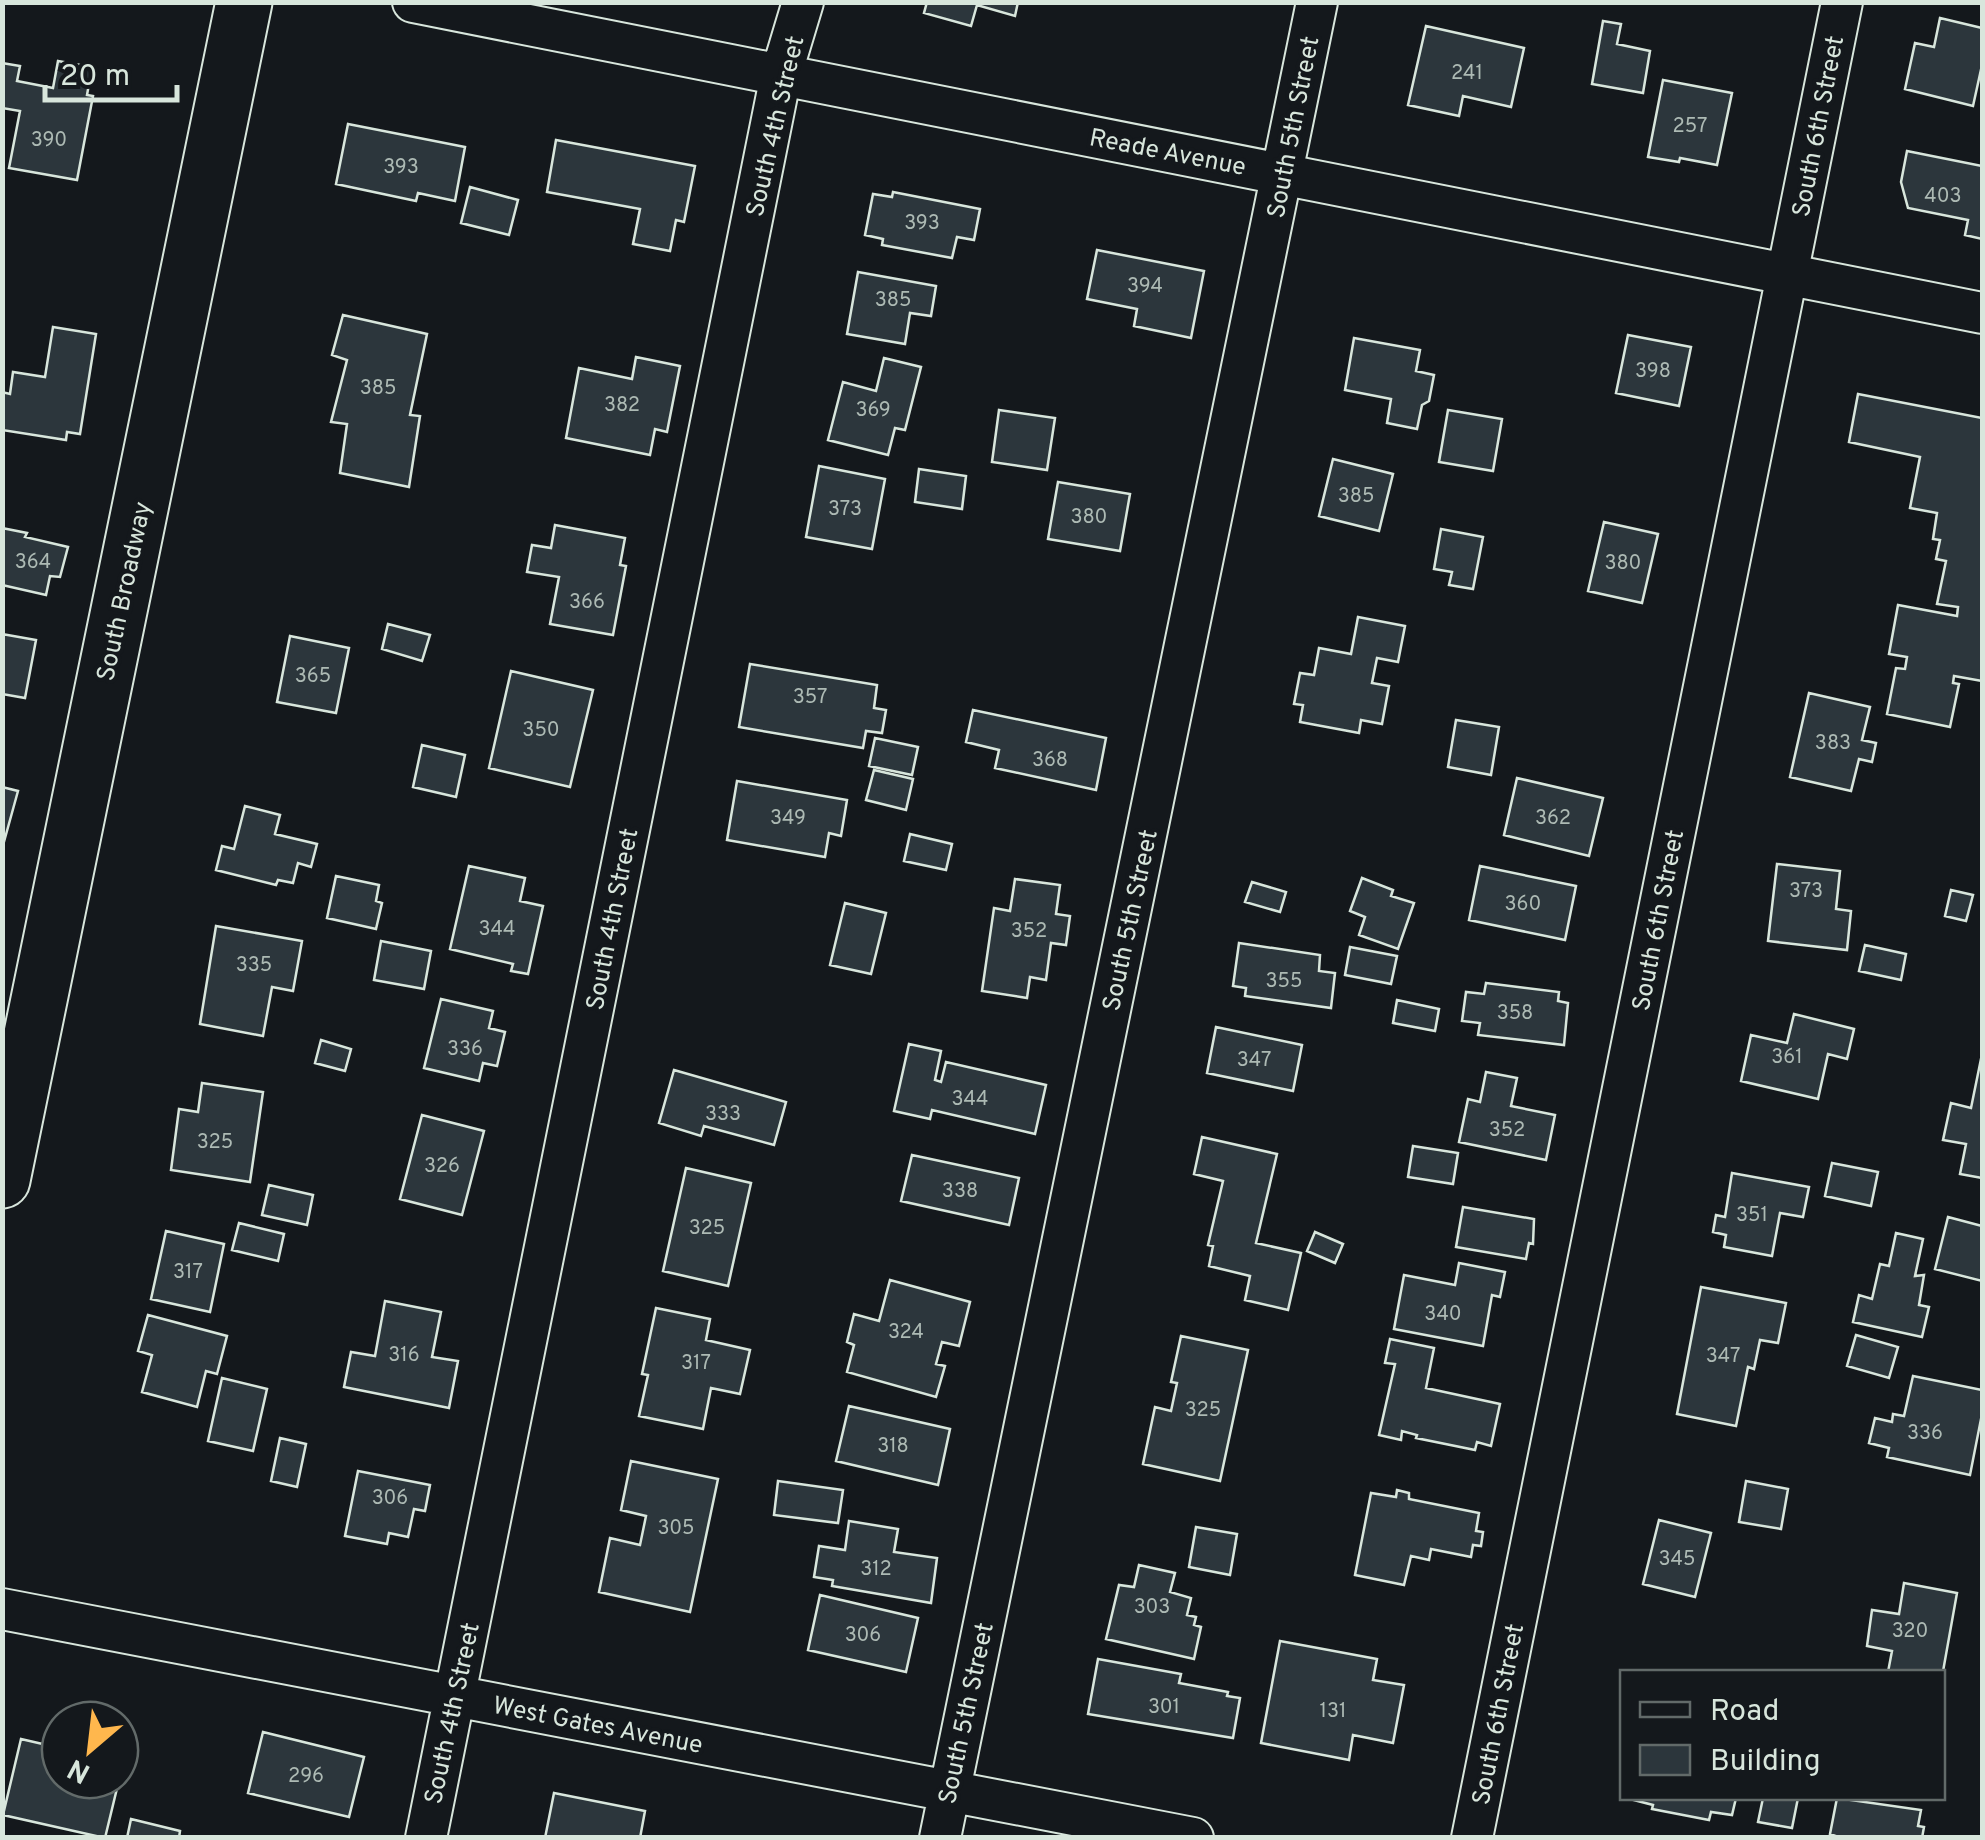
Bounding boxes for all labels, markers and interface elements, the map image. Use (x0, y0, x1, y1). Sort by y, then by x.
street label: South 4th Street (741, 33, 813, 220)
street label: South 6th Street (1787, 33, 1853, 220)
street label: South 5th Street (1262, 34, 1328, 221)
scale bar (45, 40, 178, 102)
text: 20 m (60, 59, 130, 96)
house number: 241 (1451, 61, 1483, 87)
house number: 257 (1673, 114, 1707, 140)
street label: Reade Avenue (1086, 123, 1248, 185)
house number: 390 (31, 128, 67, 154)
house number: 393 (383, 155, 419, 181)
house number: 403 (1924, 184, 1962, 210)
house number: 393 (904, 211, 940, 237)
house number: 394 (1127, 274, 1163, 300)
house number: 385 (875, 288, 911, 314)
house number: 398 (1635, 359, 1671, 385)
house number: 385 (360, 376, 396, 402)
house number: 382 (604, 393, 640, 419)
house number: 369 (855, 398, 891, 424)
house number: 385 (1338, 484, 1374, 510)
house number: 373 (828, 497, 862, 523)
street label: South Broadway (91, 499, 161, 684)
house number: 380 (1071, 505, 1107, 531)
house number: 364 (15, 550, 51, 576)
house number: 380 (1605, 551, 1641, 577)
house number: 366 (569, 590, 605, 616)
house number: 365 (295, 664, 331, 690)
house number: 357 (793, 685, 827, 711)
house number: 350 (522, 718, 560, 744)
house number: 383 (1815, 731, 1851, 757)
house number: 368 (1032, 748, 1068, 774)
house number: 349 (770, 806, 806, 832)
house number: 362 (1535, 806, 1571, 832)
street label: South 4th Street (581, 826, 647, 1013)
street label: South 5th Street (1097, 827, 1167, 1014)
street label: South 6th Street (1627, 827, 1693, 1014)
house number: 373 (1789, 879, 1823, 905)
house number: 360 (1505, 892, 1541, 918)
house number: 344 (479, 917, 515, 943)
house number: 352 (1011, 919, 1047, 945)
house number: 335 (236, 953, 272, 979)
house number: 355 (1266, 969, 1302, 995)
house number: 358 (1497, 1001, 1533, 1027)
house number: 336 (447, 1037, 483, 1063)
house number: 361 (1771, 1045, 1803, 1071)
house number: 347 (1237, 1048, 1271, 1074)
house number: 344 (952, 1087, 988, 1113)
house number: 333 (705, 1102, 741, 1128)
house number: 352 (1489, 1118, 1525, 1144)
house number: 325 (197, 1130, 233, 1156)
house number: 326 (424, 1154, 460, 1180)
house number: 338 (942, 1179, 978, 1205)
house number: 351 (1736, 1203, 1768, 1229)
house number: 325 (689, 1216, 725, 1242)
house number: 317 (173, 1260, 203, 1286)
house number: 340 (1424, 1302, 1462, 1328)
house number: 324 (888, 1320, 924, 1346)
house number: 316 (388, 1343, 420, 1369)
house number: 347 (1706, 1344, 1740, 1370)
house number: 317 (681, 1351, 711, 1377)
house number: 325 (1185, 1398, 1221, 1424)
house number: 336 (1907, 1421, 1943, 1447)
house number: 318 (877, 1434, 909, 1460)
house number: 306 (372, 1486, 408, 1512)
house number: 305 (657, 1516, 695, 1542)
house number: 345 (1659, 1547, 1695, 1573)
house number: 312 (860, 1557, 892, 1583)
house number: 303 (1134, 1595, 1170, 1621)
house number: 320 (1892, 1619, 1928, 1645)
street label: South 4th Street (419, 1620, 489, 1807)
street label: South 5th Street (933, 1620, 1003, 1807)
street label: South 6th Street (1467, 1621, 1533, 1808)
house number: 306 (845, 1623, 881, 1649)
legend (1620, 1670, 1945, 1800)
street label: West Gates Avenue (490, 1691, 705, 1763)
text: Road (1710, 1694, 1779, 1731)
house number: 301 (1148, 1695, 1180, 1721)
house number: 131 (1320, 1699, 1346, 1725)
north arrow (40, 1700, 140, 1800)
text: Building (1710, 1744, 1821, 1781)
text: N (62, 1749, 97, 1790)
house number: 296 (288, 1764, 324, 1790)

